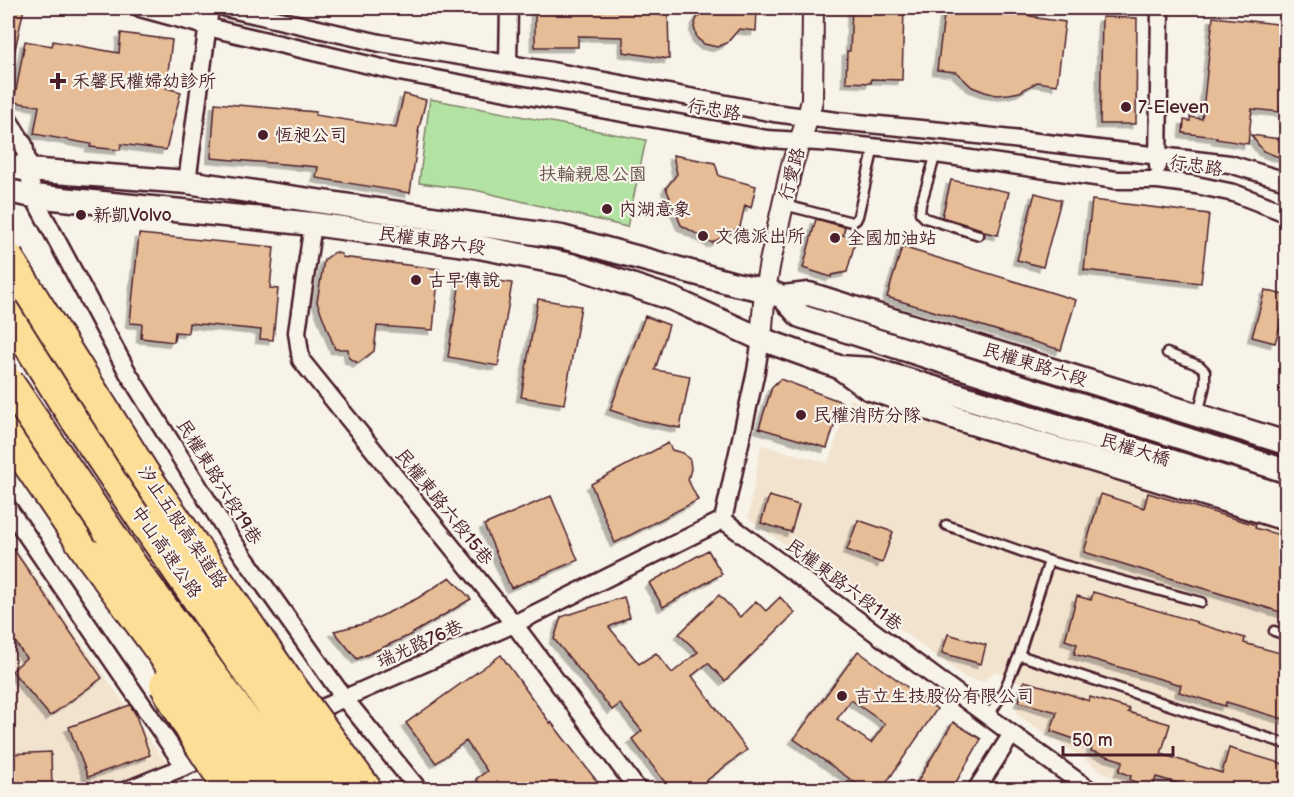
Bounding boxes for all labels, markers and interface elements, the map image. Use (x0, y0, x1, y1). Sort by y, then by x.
place label: 禾馨民權婦幼診所 (72, 71, 216, 92)
marker: 禾馨民權婦幼診所 (49, 72, 67, 90)
street label: 行忠路 (686, 95, 742, 125)
place label: 7-Eleven (1138, 97, 1209, 118)
marker: 7-Eleven (1119, 100, 1133, 114)
place label: 恆昶公司 (275, 125, 347, 146)
marker: 恆昶公司 (256, 128, 270, 142)
street label: 行愛路 (775, 145, 809, 203)
street label: 行忠路 (1168, 151, 1224, 181)
park label: 扶輪親恩公園 (539, 164, 647, 185)
place label: 內湖意象 (619, 199, 691, 220)
marker: 內湖意象 (600, 202, 614, 216)
place label: 新凱Volvo (93, 205, 172, 226)
marker: 新凱Volvo (74, 208, 88, 222)
street label: 民權東路六段 (377, 223, 487, 259)
place label: 文德派出所 (715, 226, 805, 247)
place label: 全國加油站 (847, 228, 937, 249)
marker: 文德派出所 (696, 229, 710, 243)
marker: 全國加油站 (828, 231, 842, 245)
place label: 古早傳說 (428, 270, 500, 291)
marker: 古早傳說 (409, 273, 423, 287)
street label: 民權東路六段 (980, 339, 1090, 391)
place label: 民權消防分隊 (813, 405, 921, 426)
marker: 民權消防分隊 (794, 408, 808, 422)
street label: 民權東路六段19巷 (172, 416, 266, 548)
street label: 民權大橋 (1098, 429, 1172, 471)
street label: 民權東路六段15巷 (391, 445, 497, 569)
street label: 汐止五股高架道路 (133, 461, 231, 593)
street label: 中山高速公路 (126, 502, 206, 602)
street label: 民權東路六段11巷 (782, 535, 906, 635)
street label: 瑞光路76巷 (374, 616, 466, 672)
place label: 吉立生技股份有限公司 (854, 686, 1034, 707)
marker: 吉立生技股份有限公司 (835, 689, 849, 703)
scale bar (1063, 719, 1172, 757)
text: 50 m (1072, 730, 1113, 751)

